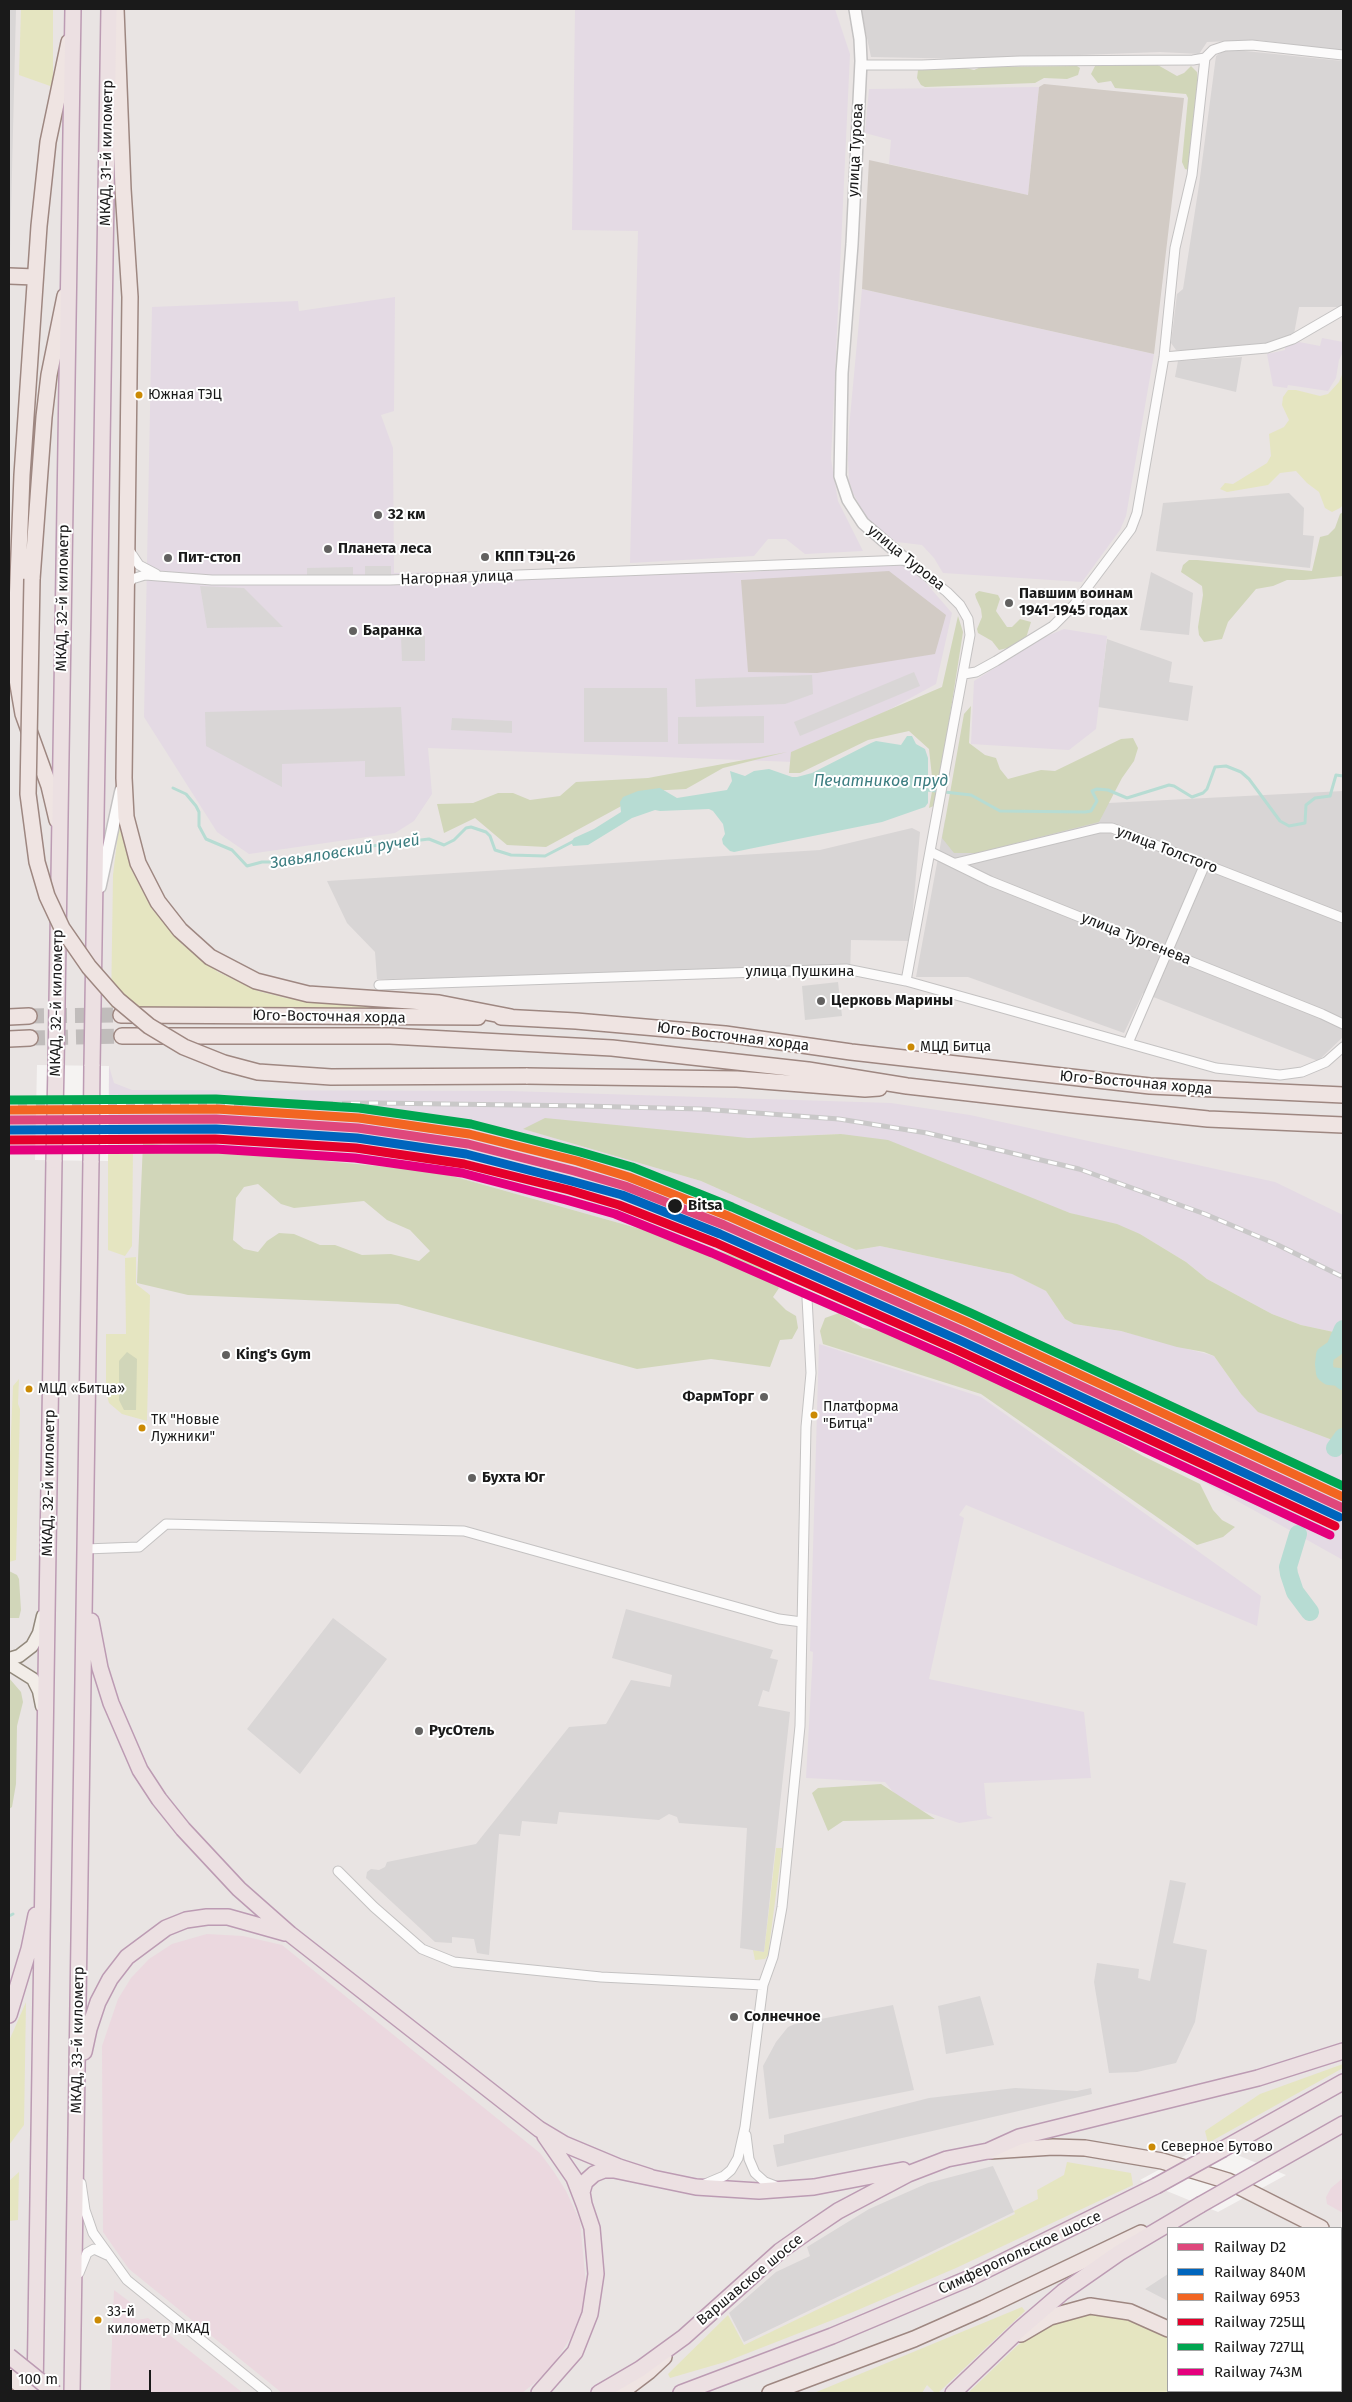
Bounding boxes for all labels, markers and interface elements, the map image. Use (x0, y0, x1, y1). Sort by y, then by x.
street label: МКАД, 31-й километр (97, 80, 117, 226)
street label: улица Турова (845, 102, 867, 198)
place label: Южная ТЭЦ (148, 387, 222, 403)
marker: Южная ТЭЦ (134, 390, 144, 400)
place label: 32 км (388, 506, 425, 524)
marker: 32 км (372, 509, 384, 521)
street label: улица Турова (864, 521, 948, 595)
street label: МКАД, 32-й километр (53, 524, 73, 672)
place label: Планета леса (338, 540, 432, 558)
marker: Планета леса (322, 543, 334, 555)
place label: КПП ТЭЦ-26 (495, 548, 576, 566)
place label: Пит-стоп (178, 549, 241, 567)
marker: КПП ТЭЦ-26 (479, 551, 491, 563)
marker: Пит-стоп (162, 552, 174, 564)
street label: Нагорная улица (400, 567, 514, 589)
place label: Павшим воинам 1941-1945 годах (1019, 585, 1133, 620)
marker: Павшим воинам 1941-1945 годах (1003, 597, 1015, 609)
place label: Баранка (363, 622, 422, 640)
marker: Баранка (347, 625, 359, 637)
water label: Печатников пруд (814, 772, 948, 792)
street label: улица Толстого (1114, 822, 1220, 878)
water label: Завьяловский ручей (269, 831, 421, 873)
street label: улица Тургенева (1078, 909, 1194, 969)
street label: МКАД, 32-й километр (47, 929, 67, 1077)
street label: улица Пушкина (745, 963, 855, 981)
place label: Церковь Марины (831, 992, 953, 1010)
marker: Церковь Марины (815, 995, 827, 1007)
street label: Юго-Восточная хорда (252, 1007, 406, 1027)
street label: Юго-Восточная хорда (656, 1019, 810, 1055)
place label: МЦД Битца (920, 1039, 991, 1055)
marker: МЦД Битца (906, 1042, 916, 1052)
street label: Юго-Восточная хорда (1059, 1067, 1213, 1099)
marker: Bitsa (666, 1197, 684, 1215)
place label: Bitsa (688, 1197, 723, 1215)
place label: King's Gym (236, 1346, 311, 1364)
marker: King's Gym (220, 1349, 232, 1361)
place label: МЦД «Битца» (38, 1381, 125, 1397)
marker: МЦД «Битца» (24, 1384, 34, 1394)
place label: ФармТорг (683, 1388, 754, 1406)
marker: ФармТорг (758, 1391, 770, 1403)
place label: Платформа "Битца" (823, 1399, 899, 1431)
street label: МКАД, 32-й километр (39, 1409, 59, 1557)
marker: Платформа "Битца" (809, 1410, 819, 1420)
place label: ТК "Новые Лужники" (151, 1412, 219, 1444)
marker: ТК "Новые Лужники" (137, 1423, 147, 1433)
place label: Бухта Юг (482, 1469, 545, 1487)
marker: Бухта Юг (466, 1472, 478, 1484)
place label: РусОтель (429, 1722, 494, 1740)
marker: РусОтель (413, 1725, 425, 1737)
street label: МКАД, 33-й километр (68, 1966, 88, 2114)
place label: Солнечное (744, 2008, 821, 2026)
marker: Солнечное (728, 2011, 740, 2023)
place label: Северное Бутово (1161, 2139, 1273, 2155)
marker: Северное Бутово (1147, 2142, 1157, 2152)
street label: Симферопольское шоссе (936, 2207, 1104, 2299)
legend (1167, 2227, 1342, 2392)
street label: Варшавское шоссе (693, 2230, 807, 2330)
text: Railway D2 (1214, 2238, 1286, 2256)
text: Railway 840М (1214, 2263, 1306, 2281)
text: Railway 6953 (1214, 2288, 1300, 2306)
place label: 33-й километр МКАД (107, 2304, 210, 2336)
text: Railway 725Щ (1214, 2313, 1305, 2331)
marker: 33-й километр МКАД (93, 2315, 103, 2325)
text: Railway 727Щ (1214, 2338, 1304, 2356)
scale bar (12, 2360, 154, 2392)
text: Railway 743М (1214, 2363, 1303, 2381)
text: 100 m (18, 2370, 58, 2388)

